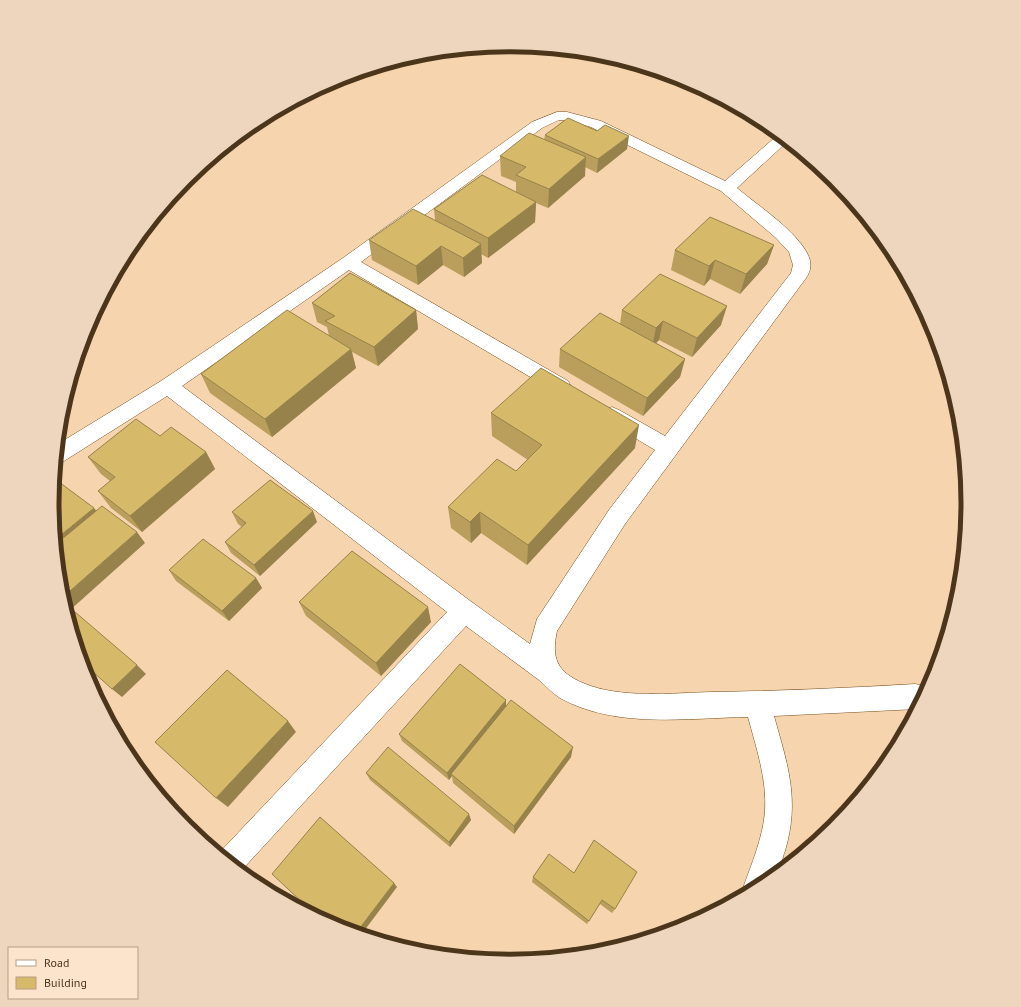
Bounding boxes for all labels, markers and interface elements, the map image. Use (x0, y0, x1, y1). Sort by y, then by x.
legend (8, 947, 138, 999)
text: Road (44, 955, 69, 970)
text: Building (44, 975, 87, 990)

